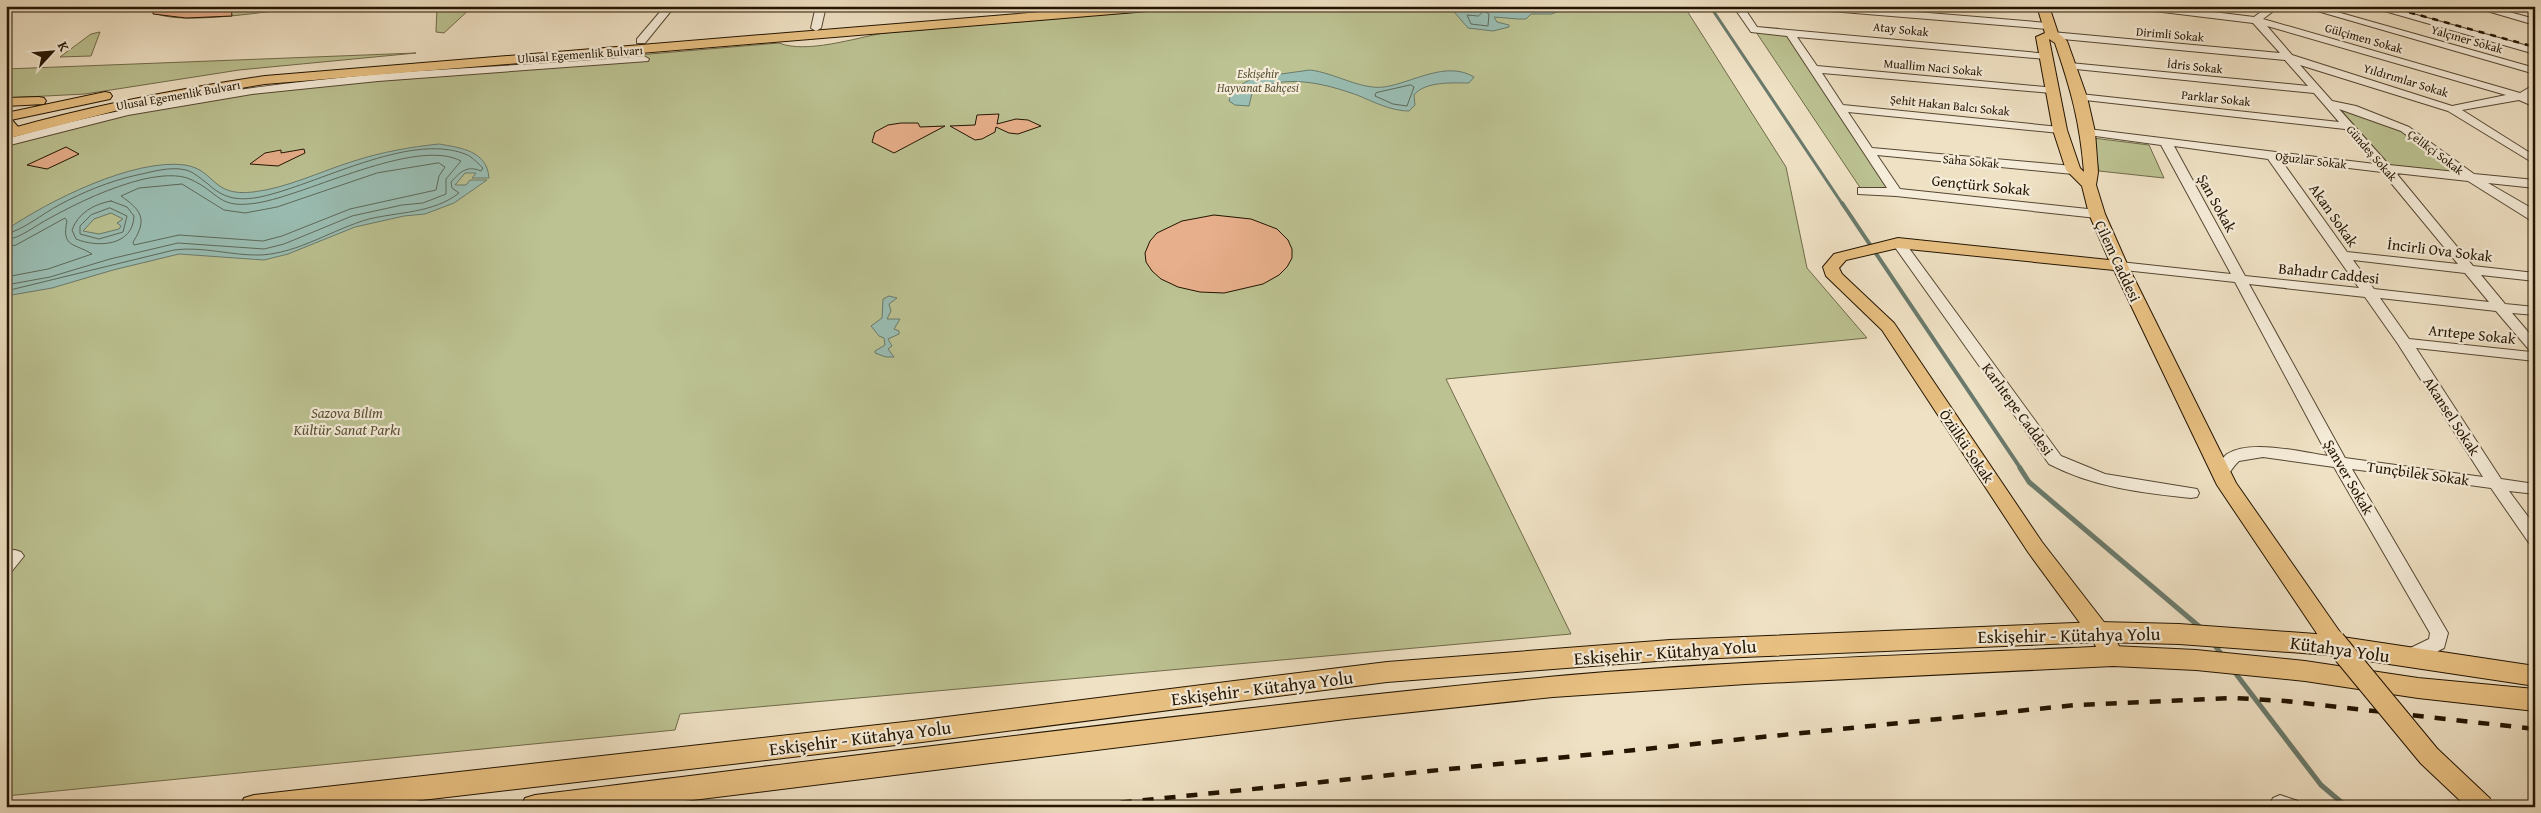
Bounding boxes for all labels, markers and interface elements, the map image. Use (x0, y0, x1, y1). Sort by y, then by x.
street label: Atay Sokak (1872, 18, 1930, 40)
street label: Gülçimen Sokak (2323, 19, 2406, 57)
street label: Yalçıner Sokak (2429, 21, 2506, 58)
street label: Dirimli Sokak (2135, 23, 2206, 46)
north arrow (28, 28, 78, 78)
text: K (53, 38, 75, 55)
street label: Ulusal Egemenlik Bulvarı (517, 41, 644, 67)
street label: Muallim Naci Sokak (1883, 54, 1984, 80)
street label: İdris Sokak (2166, 55, 2224, 77)
street label: Yıldırımlar Sokak (2361, 59, 2452, 101)
park label: Eskişehir Hayvanat Bahçesi (1216, 65, 1299, 96)
street label: Ulusal Egemenlik Bulvarı (115, 76, 242, 114)
street label: Parklar Sokak (2180, 86, 2252, 110)
street label: Şehit Hakan Balcı Sokak (1889, 90, 2012, 120)
street label: Gündeş Sokak (2343, 121, 2402, 186)
street label: Çelikçi Sokak (2404, 125, 2468, 179)
street label: Oğuzlar Sokak (2274, 147, 2348, 173)
street label: Saha Sokak (1942, 150, 2001, 172)
street label: Gençtürk Sokak (1931, 169, 2032, 201)
street label: Şan Sokak (2192, 170, 2242, 236)
street label: Akan Sokak (2305, 179, 2364, 251)
street label: Çilem Caddesi (2090, 217, 2146, 305)
street label: İncirli Ova Sokak (2386, 233, 2494, 267)
street label: Bahadır Caddesi (2278, 257, 2380, 289)
street label: Arıtepe Sokak (2427, 319, 2517, 349)
street label: Karlıtepe Caddesi (1977, 358, 2059, 460)
street label: Akansel Sokak (2419, 373, 2486, 460)
park label: Sazova Bilim Kültür Sanat Parkı (292, 402, 401, 440)
street label: Özülkü Sokak (1935, 405, 1999, 487)
street label: Şanver Sokak (2319, 435, 2379, 519)
street label: Tunçbilek Sokak (2366, 455, 2471, 491)
street label: Eskişehir - Kütahya Yolu (1977, 620, 2161, 650)
street label: Kütahya Yolu (2288, 629, 2392, 669)
street label: Eskişehir - Kütahya Yolu (1573, 632, 1757, 672)
street label: Eskişehir - Kütahya Yolu (1170, 663, 1355, 713)
street label: Eskişehir - Kütahya Yolu (768, 713, 953, 763)

